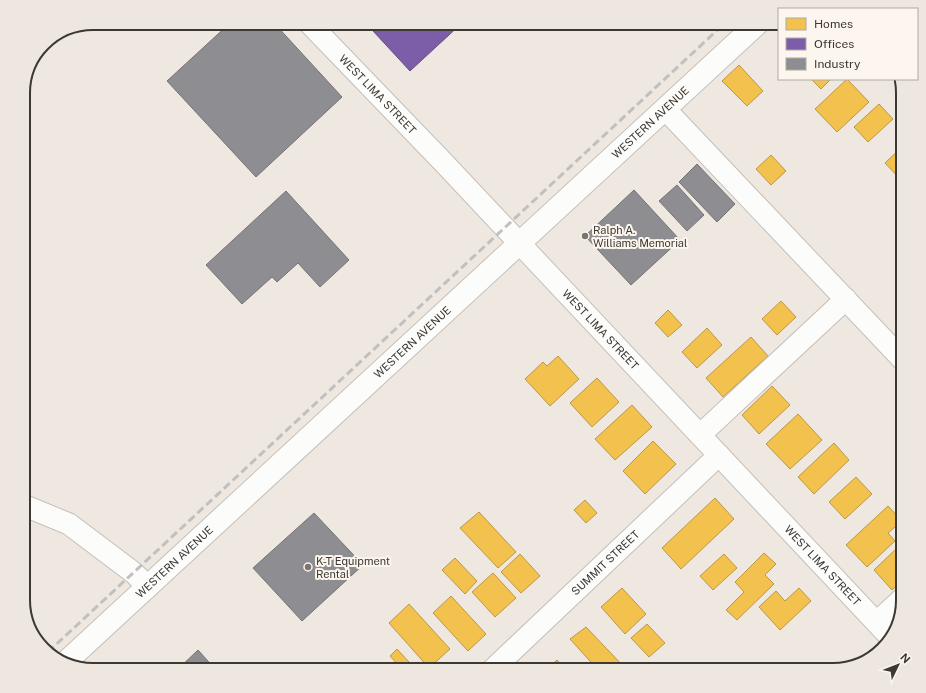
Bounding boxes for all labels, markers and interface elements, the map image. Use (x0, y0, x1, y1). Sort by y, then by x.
legend (778, 8, 918, 80)
text: Homes (814, 17, 853, 31)
text: Offices (814, 37, 854, 51)
street label: WEST LIMA STREET (337, 52, 419, 137)
text: Industry (814, 57, 861, 71)
street label: WESTERN AVENUE (610, 84, 691, 161)
place label: Ralph A. Williams Memorial (593, 224, 687, 249)
marker: Ralph A. Williams Memorial (580, 231, 590, 241)
street label: WEST LIMA STREET (560, 287, 641, 372)
street label: WESTERN AVENUE (371, 304, 453, 381)
street label: WESTERN AVENUE (133, 523, 215, 600)
street label: WEST LIMA STREET (782, 523, 863, 608)
street label: SUMMIT STREET (569, 528, 642, 598)
place label: K-T Equipment Rental (316, 555, 390, 580)
marker: K-T Equipment Rental (303, 562, 313, 572)
north arrow (878, 645, 918, 685)
text: N (898, 651, 913, 665)

